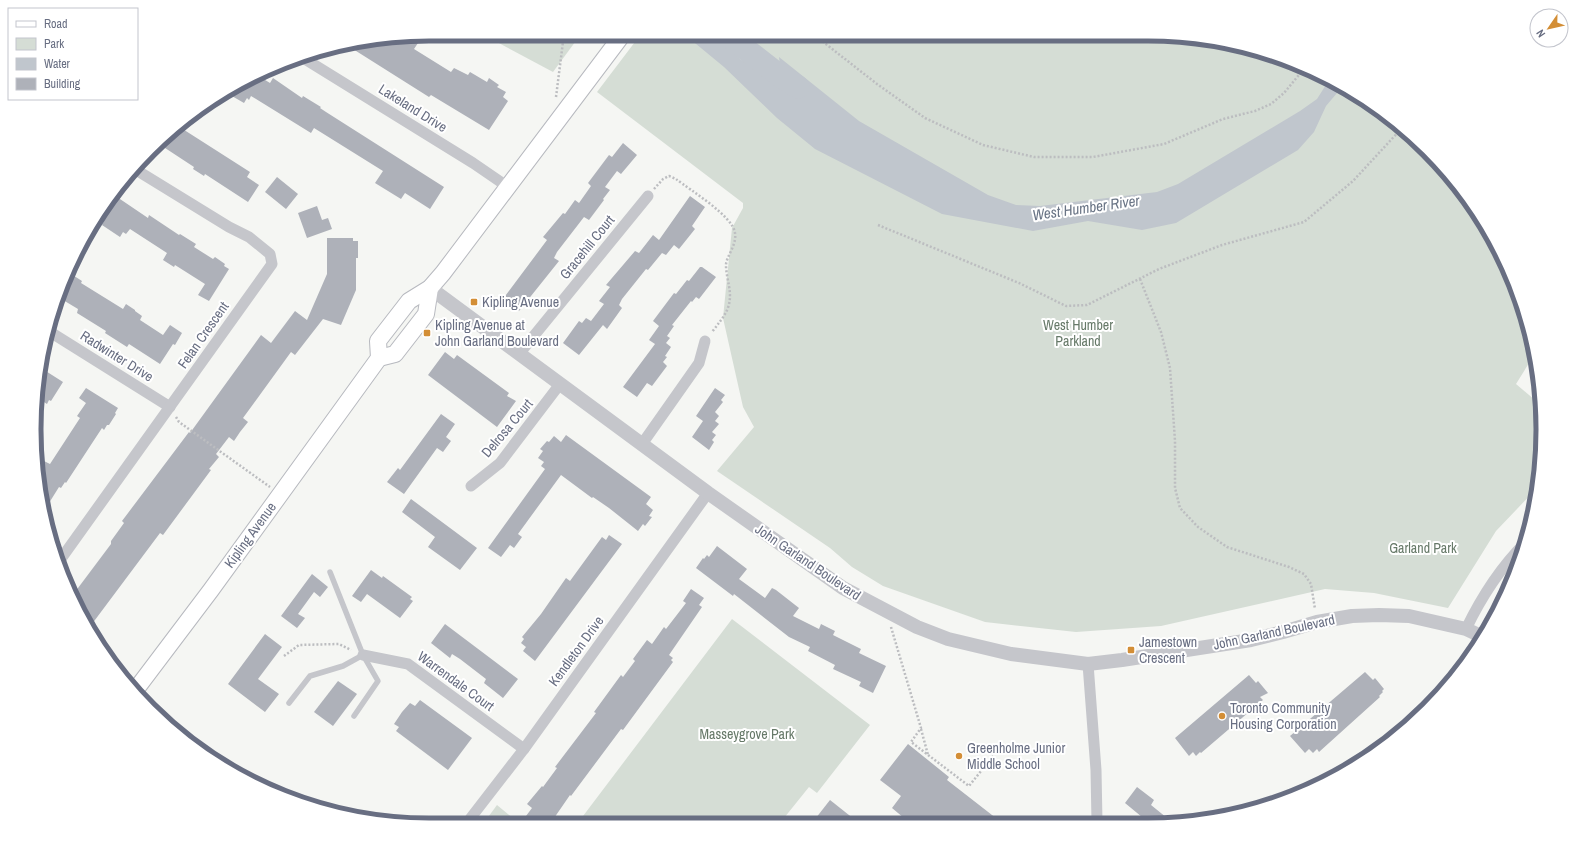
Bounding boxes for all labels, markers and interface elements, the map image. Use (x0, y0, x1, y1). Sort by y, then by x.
legend (8, 8, 138, 100)
north arrow (1529, 8, 1569, 48)
text: Road (44, 16, 68, 32)
text: N (1533, 27, 1548, 40)
text: Park (44, 36, 64, 52)
text: Water (44, 56, 71, 72)
text: Building (44, 76, 81, 92)
street label: Lakeland Drive (375, 80, 451, 136)
water label: West Humber River (1031, 189, 1142, 225)
street label: Gracehill Court (556, 211, 618, 283)
place label: Kipling Avenue (482, 293, 559, 311)
marker: Kipling Avenue (469, 297, 479, 307)
street label: Felan Crescent (173, 298, 233, 372)
place label: Kipling Avenue at John Garland Boulevard (435, 316, 559, 350)
park label: West Humber Parkland (1043, 316, 1113, 350)
street label: Radwinter Drive (77, 326, 157, 386)
marker: Kipling Avenue at John Garland Boulevard (422, 328, 432, 338)
street label: Delrosa Court (477, 395, 537, 461)
street label: Kipling Avenue (220, 499, 280, 571)
street label: John Garland Boulevard (752, 520, 864, 604)
park label: Garland Park (1389, 539, 1457, 557)
street label: John Garland Boulevard (1212, 610, 1336, 654)
street label: Kendleton Drive (545, 612, 607, 690)
place label: Jamestown Crescent (1139, 633, 1197, 667)
marker: Jamestown Crescent (1126, 645, 1136, 655)
street label: Warrendale Court (414, 647, 498, 715)
place label: Toronto Community Housing Corporation (1230, 699, 1337, 733)
marker: Toronto Community Housing Corporation (1217, 711, 1227, 721)
park label: Masseygrove Park (699, 725, 795, 743)
place label: Greenholme Junior Middle School (967, 739, 1065, 773)
marker: Greenholme Junior Middle School (954, 751, 964, 761)

